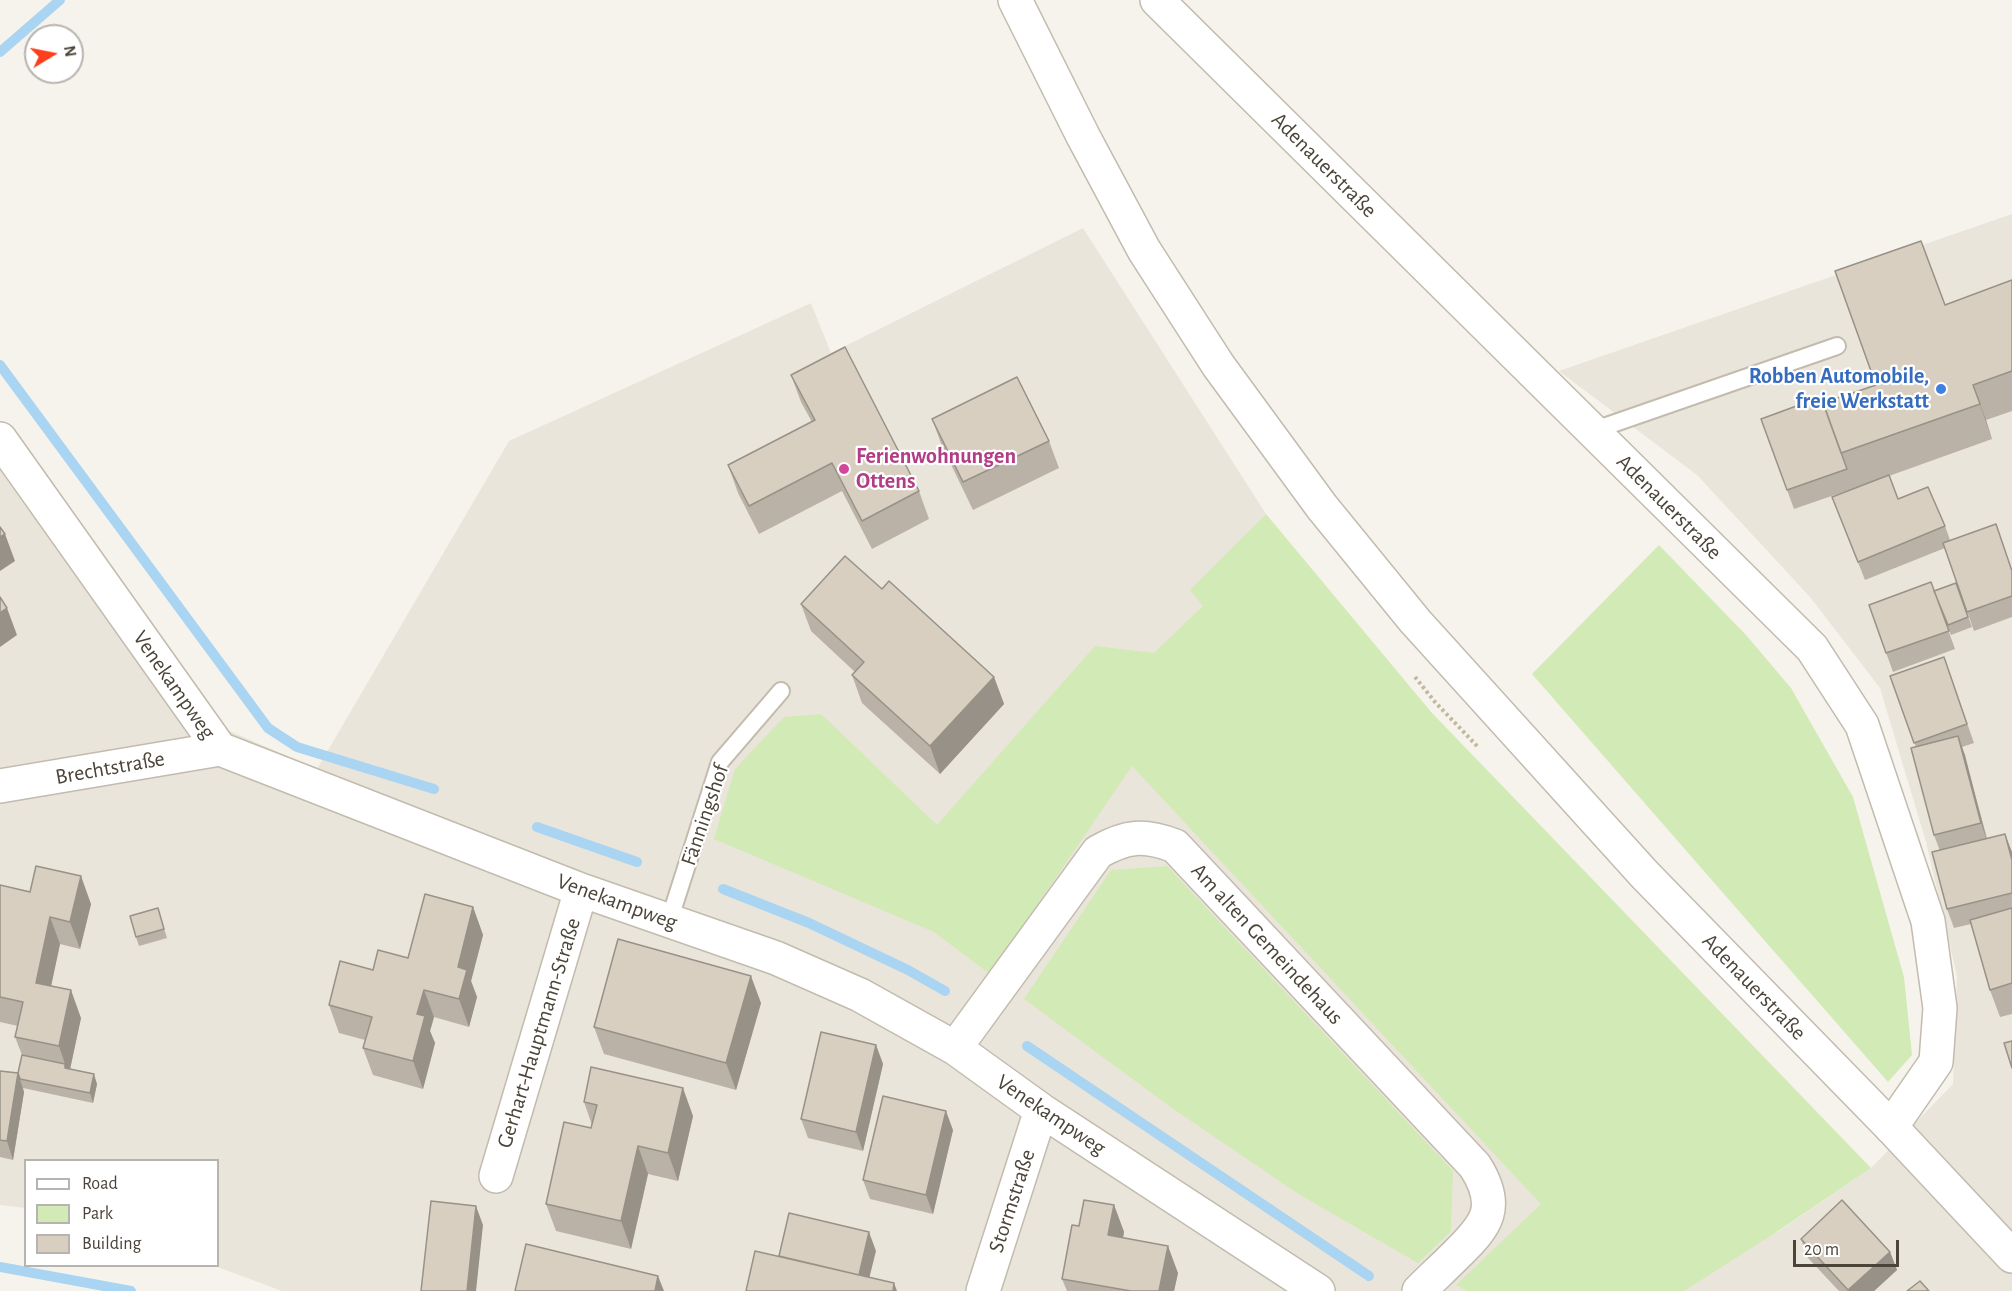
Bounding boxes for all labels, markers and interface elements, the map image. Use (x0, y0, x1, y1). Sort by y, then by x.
north arrow (24, 24, 84, 84)
text: N (61, 44, 79, 58)
street label: Adenauerstraße (1266, 107, 1382, 223)
place label: Robben Automobile, freie Werkstatt (1749, 363, 1929, 414)
marker: Robben Automobile, freie Werkstatt (1934, 382, 1948, 396)
place label: Ferienwohnungen Ottens (856, 443, 1016, 494)
street label: Adenauerstraße (1611, 449, 1727, 565)
marker: Ferienwohnungen Ottens (837, 462, 851, 476)
street label: Venekampweg (127, 626, 221, 744)
street label: Brechtstraße (53, 745, 167, 791)
street label: Fänningshof (675, 761, 735, 869)
street label: Am alten Gemeindehaus (1185, 858, 1349, 1030)
street label: Venekampweg (553, 868, 681, 936)
street label: Gerhart-Hauptmann-Straße (491, 915, 587, 1151)
street label: Adenauerstraße (1696, 928, 1812, 1046)
street label: Venekampweg (991, 1069, 1111, 1161)
street label: Stormstraße (983, 1146, 1041, 1256)
legend (24, 1159, 219, 1267)
text: Road (82, 1175, 118, 1193)
text: Park (82, 1205, 113, 1223)
scale bar (1796, 1228, 1902, 1266)
text: Building (82, 1235, 141, 1253)
text: 20 m (1804, 1241, 1839, 1259)

